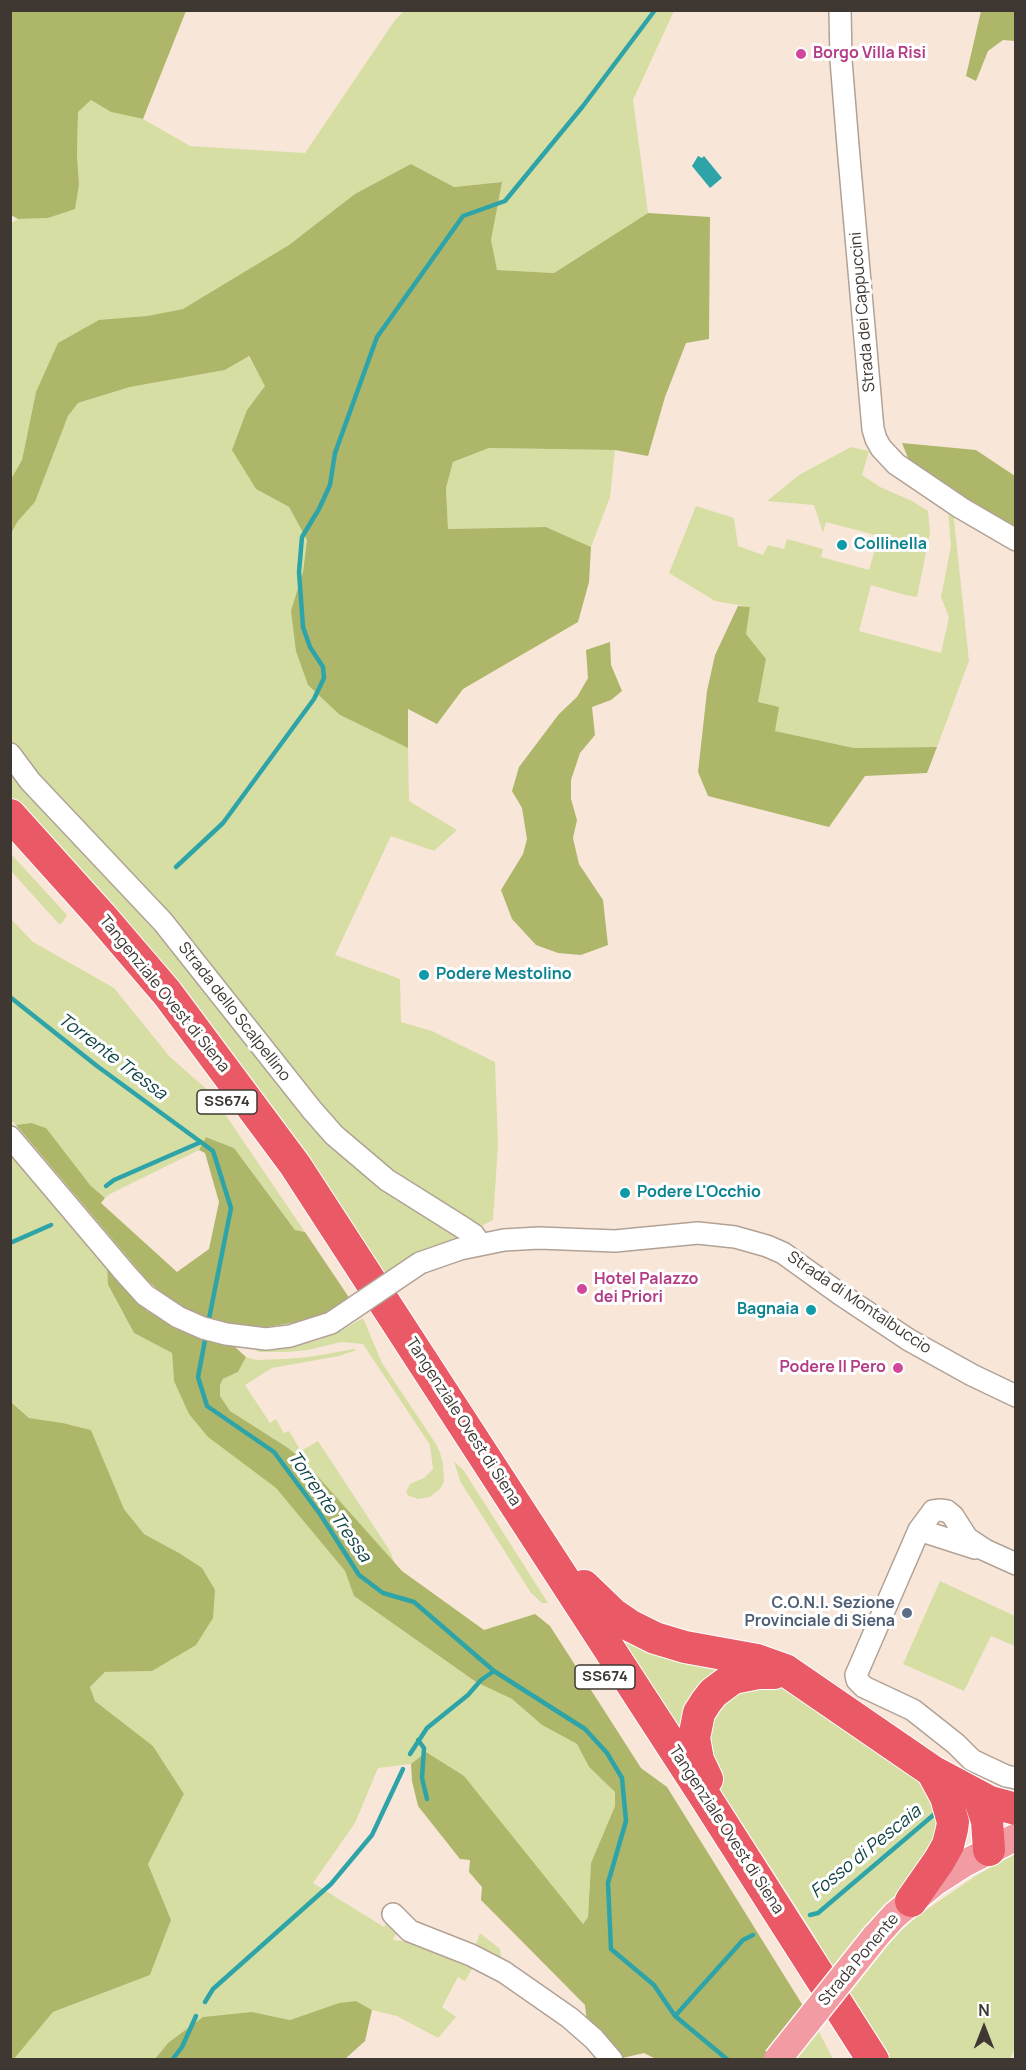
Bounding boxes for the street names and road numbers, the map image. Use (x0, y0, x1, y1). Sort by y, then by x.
street label: Strada dei Cappuccini (846, 231, 880, 393)
street label: Tangenziale Ovest di Siena (95, 912, 233, 1076)
street label: Strada dello Scalpellino (174, 939, 294, 1085)
road number: SS674 (197, 1090, 257, 1114)
street label: Strada di Montalbuccio (783, 1248, 935, 1358)
street label: Tangenziale Ovest di Siena (401, 1334, 525, 1510)
road number: SS674 (575, 1665, 635, 1689)
street label: Tangenziale Ovest di Siena (664, 1742, 788, 1918)
street label: Strada Ponente (815, 1910, 903, 2010)

